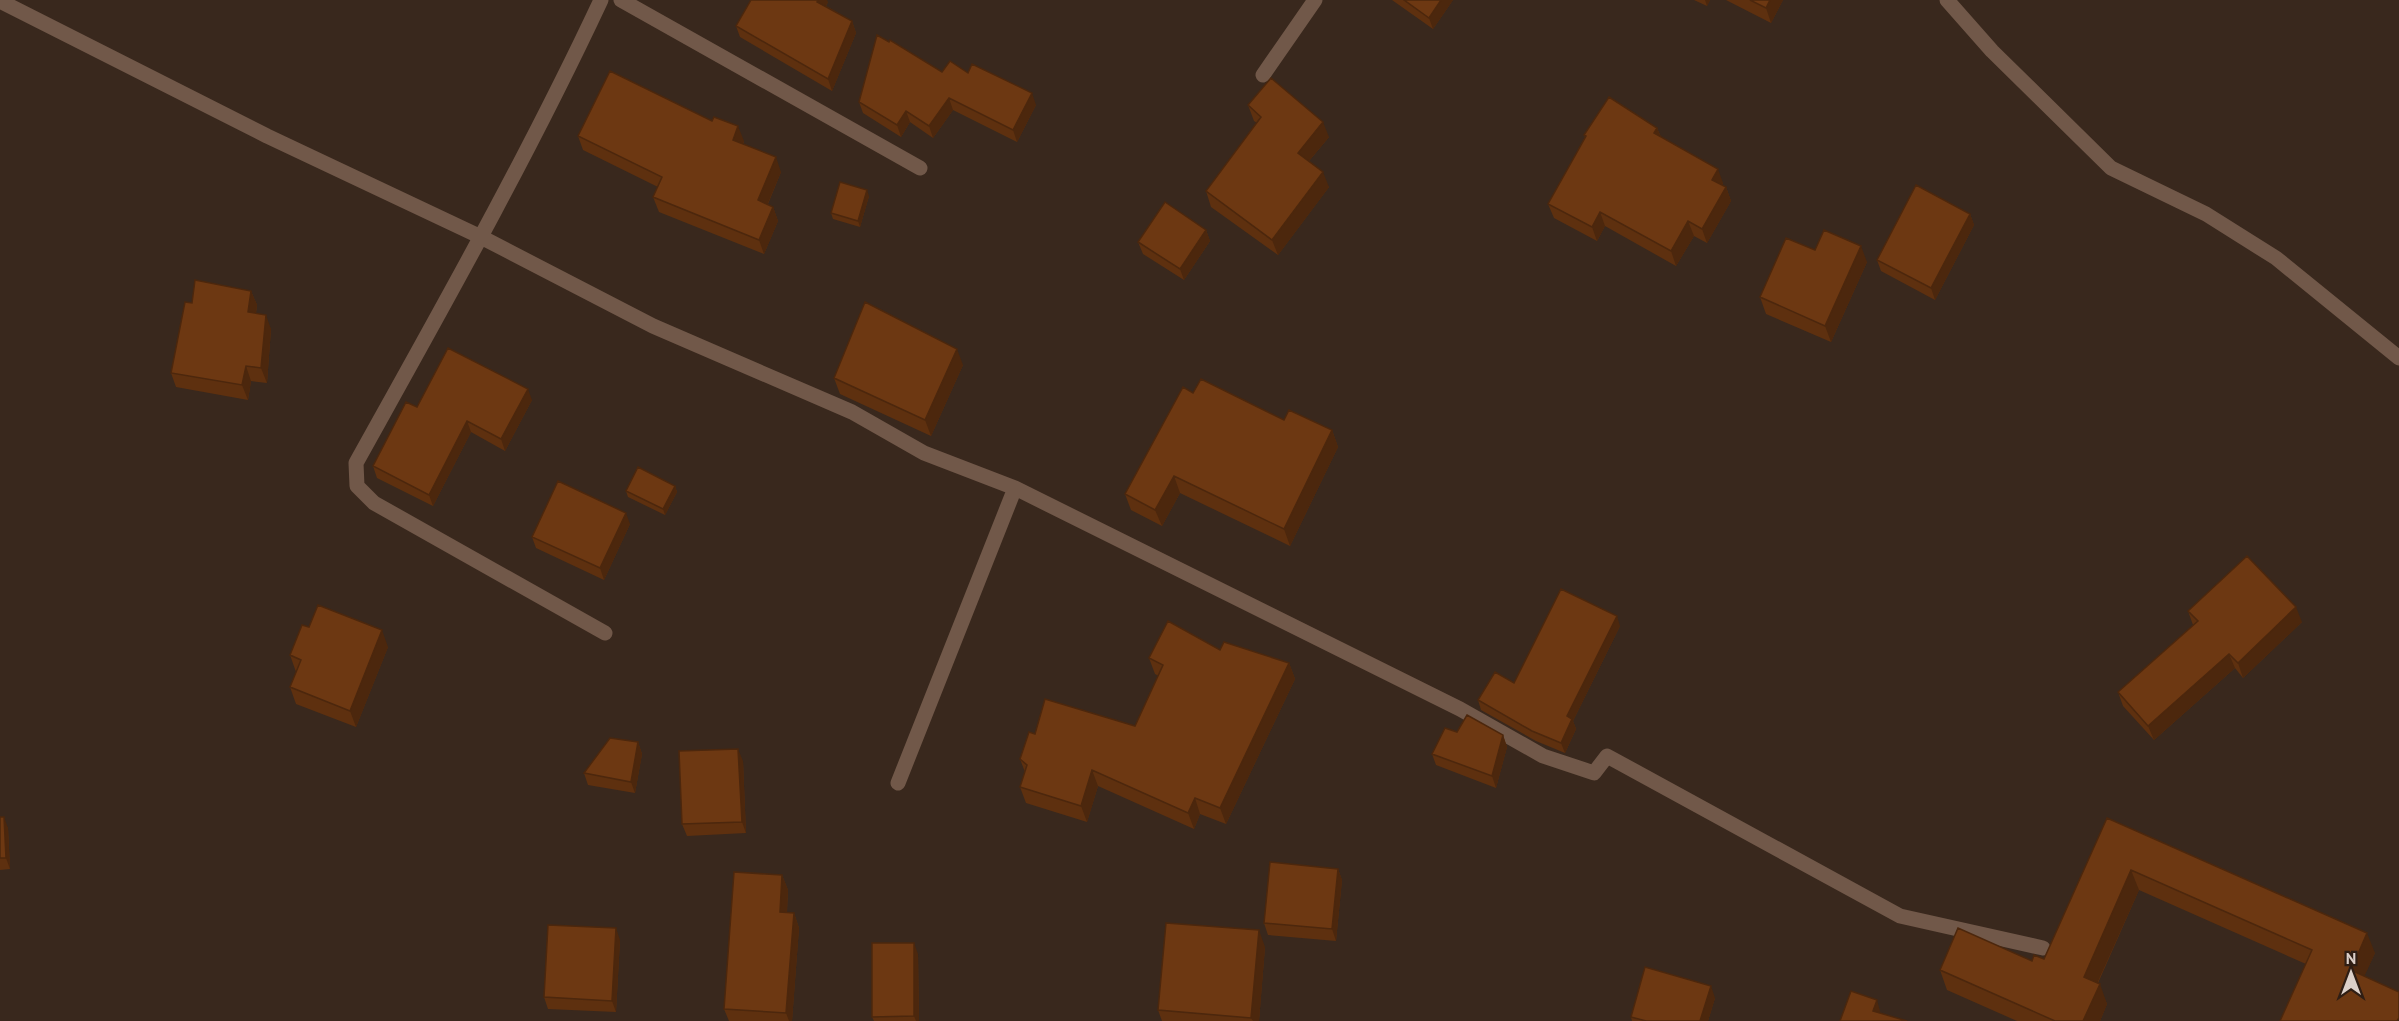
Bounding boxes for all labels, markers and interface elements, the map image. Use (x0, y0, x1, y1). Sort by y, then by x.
north arrow (2321, 943, 2381, 1003)
text: N (2346, 948, 2356, 968)

